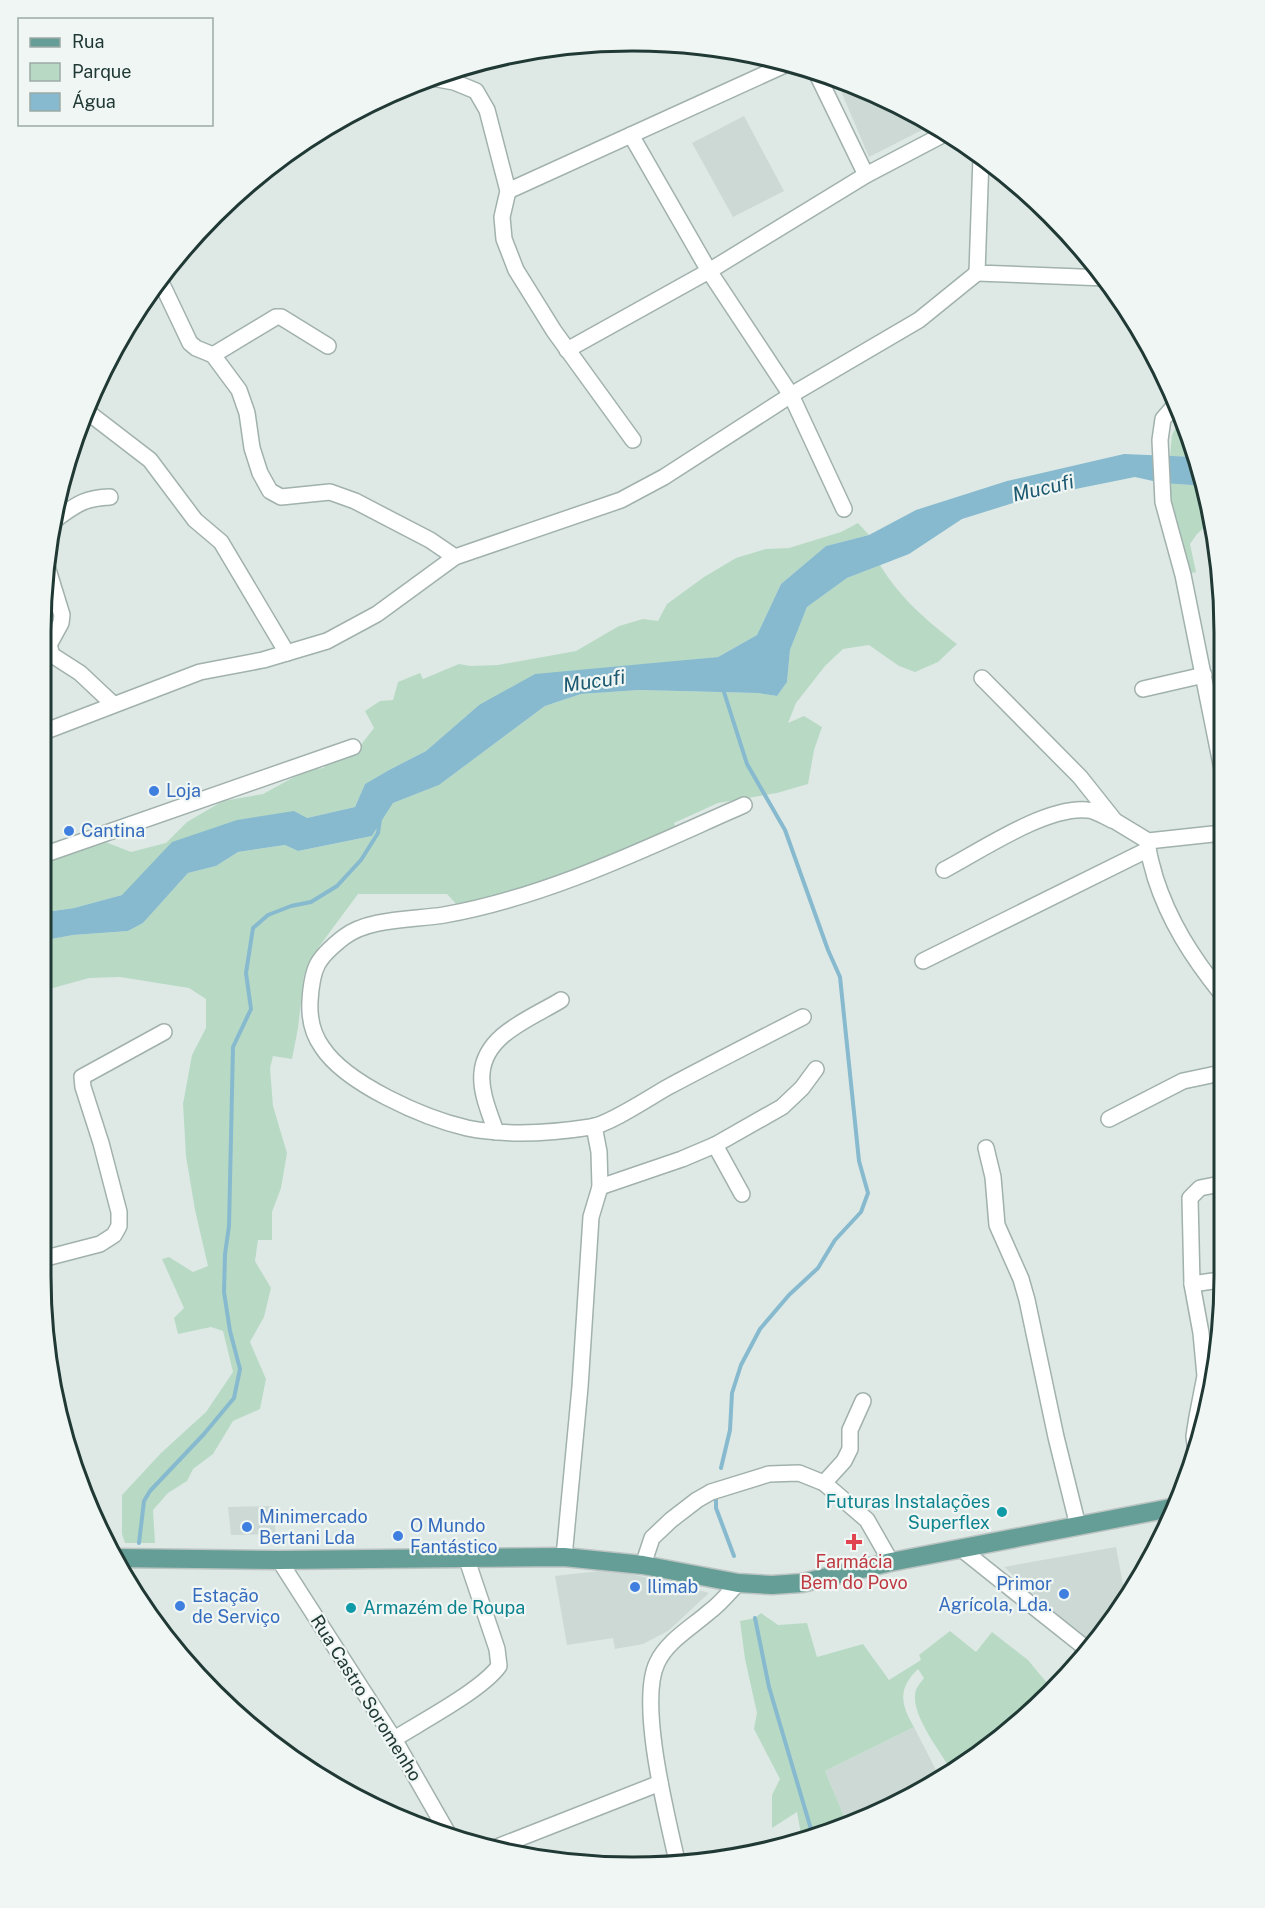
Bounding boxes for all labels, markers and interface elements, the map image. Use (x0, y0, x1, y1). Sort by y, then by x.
legend (18, 18, 213, 126)
text: Rua (72, 31, 104, 52)
text: Parque (72, 61, 132, 82)
text: Água (72, 90, 116, 112)
water label: Mucufi (1010, 469, 1077, 507)
water label: Mucufi (561, 665, 627, 697)
place label: Loja (166, 780, 201, 801)
marker: Loja (147, 784, 161, 798)
place label: Cantina (81, 820, 145, 841)
marker: Cantina (62, 824, 76, 838)
place label: Futuras Instalações Superflex (826, 1491, 990, 1533)
marker: Futuras Instalações Superflex (995, 1505, 1009, 1519)
place label: Minimercado Bertani Lda (259, 1506, 368, 1548)
place label: O Mundo Fantástico (410, 1515, 498, 1557)
marker: Minimercado Bertani Lda (240, 1520, 254, 1534)
marker: O Mundo Fantástico (391, 1529, 405, 1543)
marker: Farmácia Bem do Povo (847, 1535, 861, 1549)
place label: Farmácia Bem do Povo (800, 1551, 908, 1593)
place label: Primor Agrícola, Lda. (938, 1573, 1052, 1615)
place label: Ilimab (647, 1576, 698, 1597)
marker: Ilimab (628, 1580, 642, 1594)
place label: Estação de Serviço (192, 1585, 280, 1627)
marker: Primor Agrícola, Lda. (1057, 1587, 1071, 1601)
place label: Armazém de Roupa (363, 1597, 525, 1618)
marker: Estação de Serviço (173, 1599, 187, 1613)
marker: Armazém de Roupa (344, 1601, 358, 1615)
street label: Rua Castro Soromenho (307, 1611, 426, 1785)

